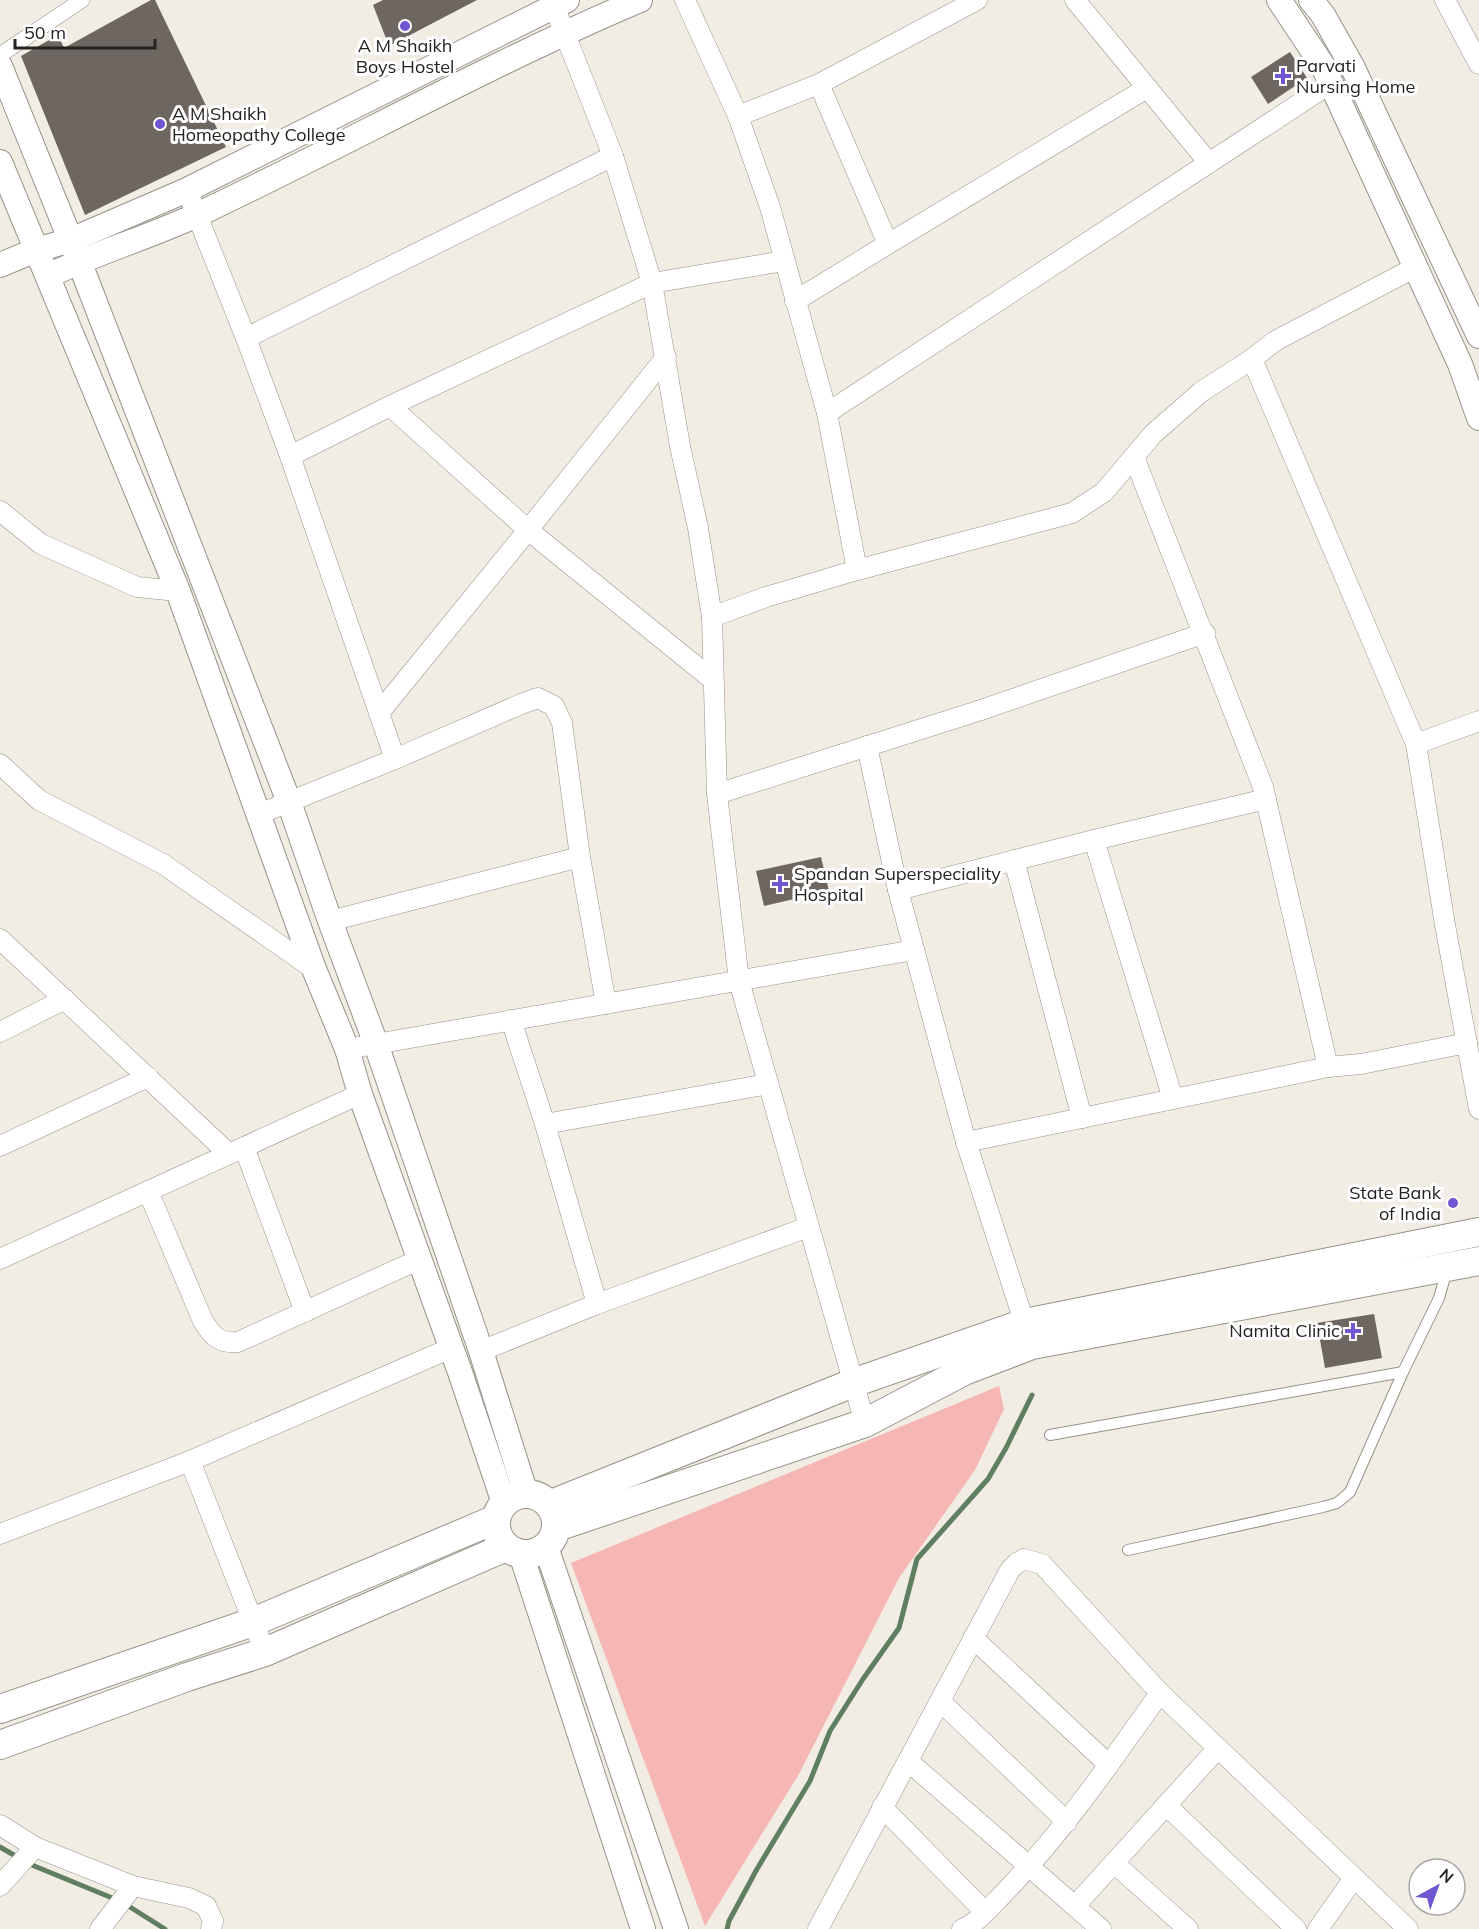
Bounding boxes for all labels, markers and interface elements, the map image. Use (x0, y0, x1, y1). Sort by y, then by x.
scale bar (15, 12, 154, 50)
marker: A M Shaikh Boys Hostel (398, 19, 412, 33)
text: 50 m (24, 21, 66, 44)
place label: A M Shaikh Boys Hostel (356, 34, 454, 78)
place label: Parvati Nursing Home (1296, 54, 1415, 98)
marker: Parvati Nursing Home (1274, 67, 1292, 85)
place label: A M Shaikh Homeopathy College (172, 102, 346, 146)
marker: A M Shaikh Homeopathy College (153, 117, 167, 131)
place label: Spandan Superspeciality Hospital (794, 862, 1001, 906)
marker: Spandan Superspeciality Hospital (771, 875, 789, 893)
place label: State Bank of India (1349, 1181, 1442, 1225)
marker: State Bank of India (1446, 1196, 1460, 1210)
place label: Namita Clinic (1229, 1319, 1340, 1342)
marker: Namita Clinic (1344, 1322, 1362, 1340)
north arrow (1407, 1857, 1467, 1917)
text: N (1436, 1864, 1458, 1887)

